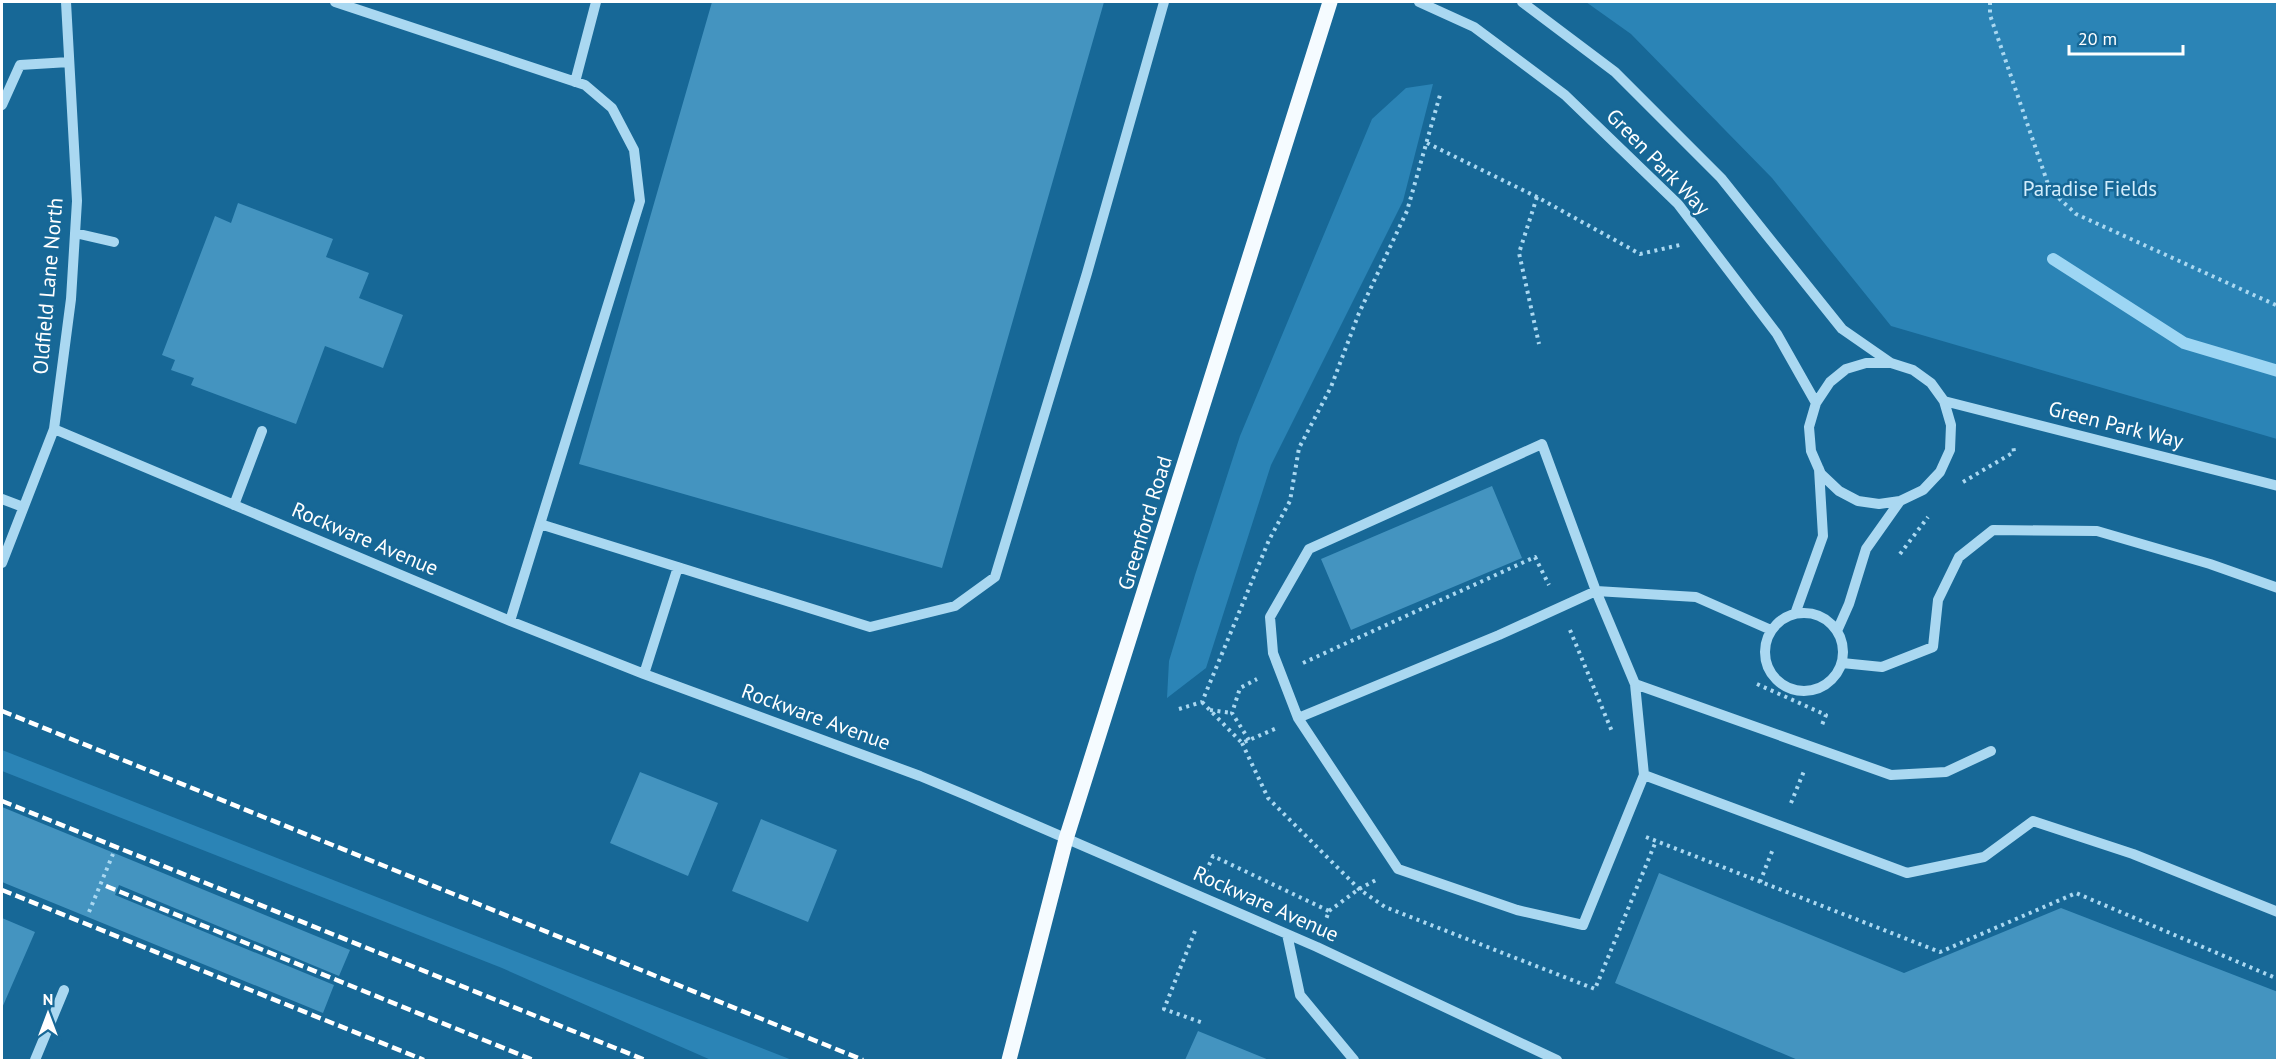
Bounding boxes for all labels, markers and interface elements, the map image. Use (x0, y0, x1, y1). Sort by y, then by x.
scale bar (2069, 18, 2183, 56)
text: 20 m (2078, 27, 2117, 50)
street label: Green Park Way (1601, 103, 1716, 221)
park label: Paradise Fields (2023, 175, 2157, 202)
street label: Oldfield Lane North (26, 197, 69, 375)
street label: Green Park Way (2046, 395, 2187, 454)
street label: Greenford Road (1111, 453, 1178, 593)
street label: Rockware Avenue (288, 496, 442, 582)
street label: Rockware Avenue (738, 677, 894, 756)
street label: Rockware Avenue (1189, 859, 1343, 948)
north arrow (18, 984, 78, 1044)
text: N (43, 989, 53, 1009)

